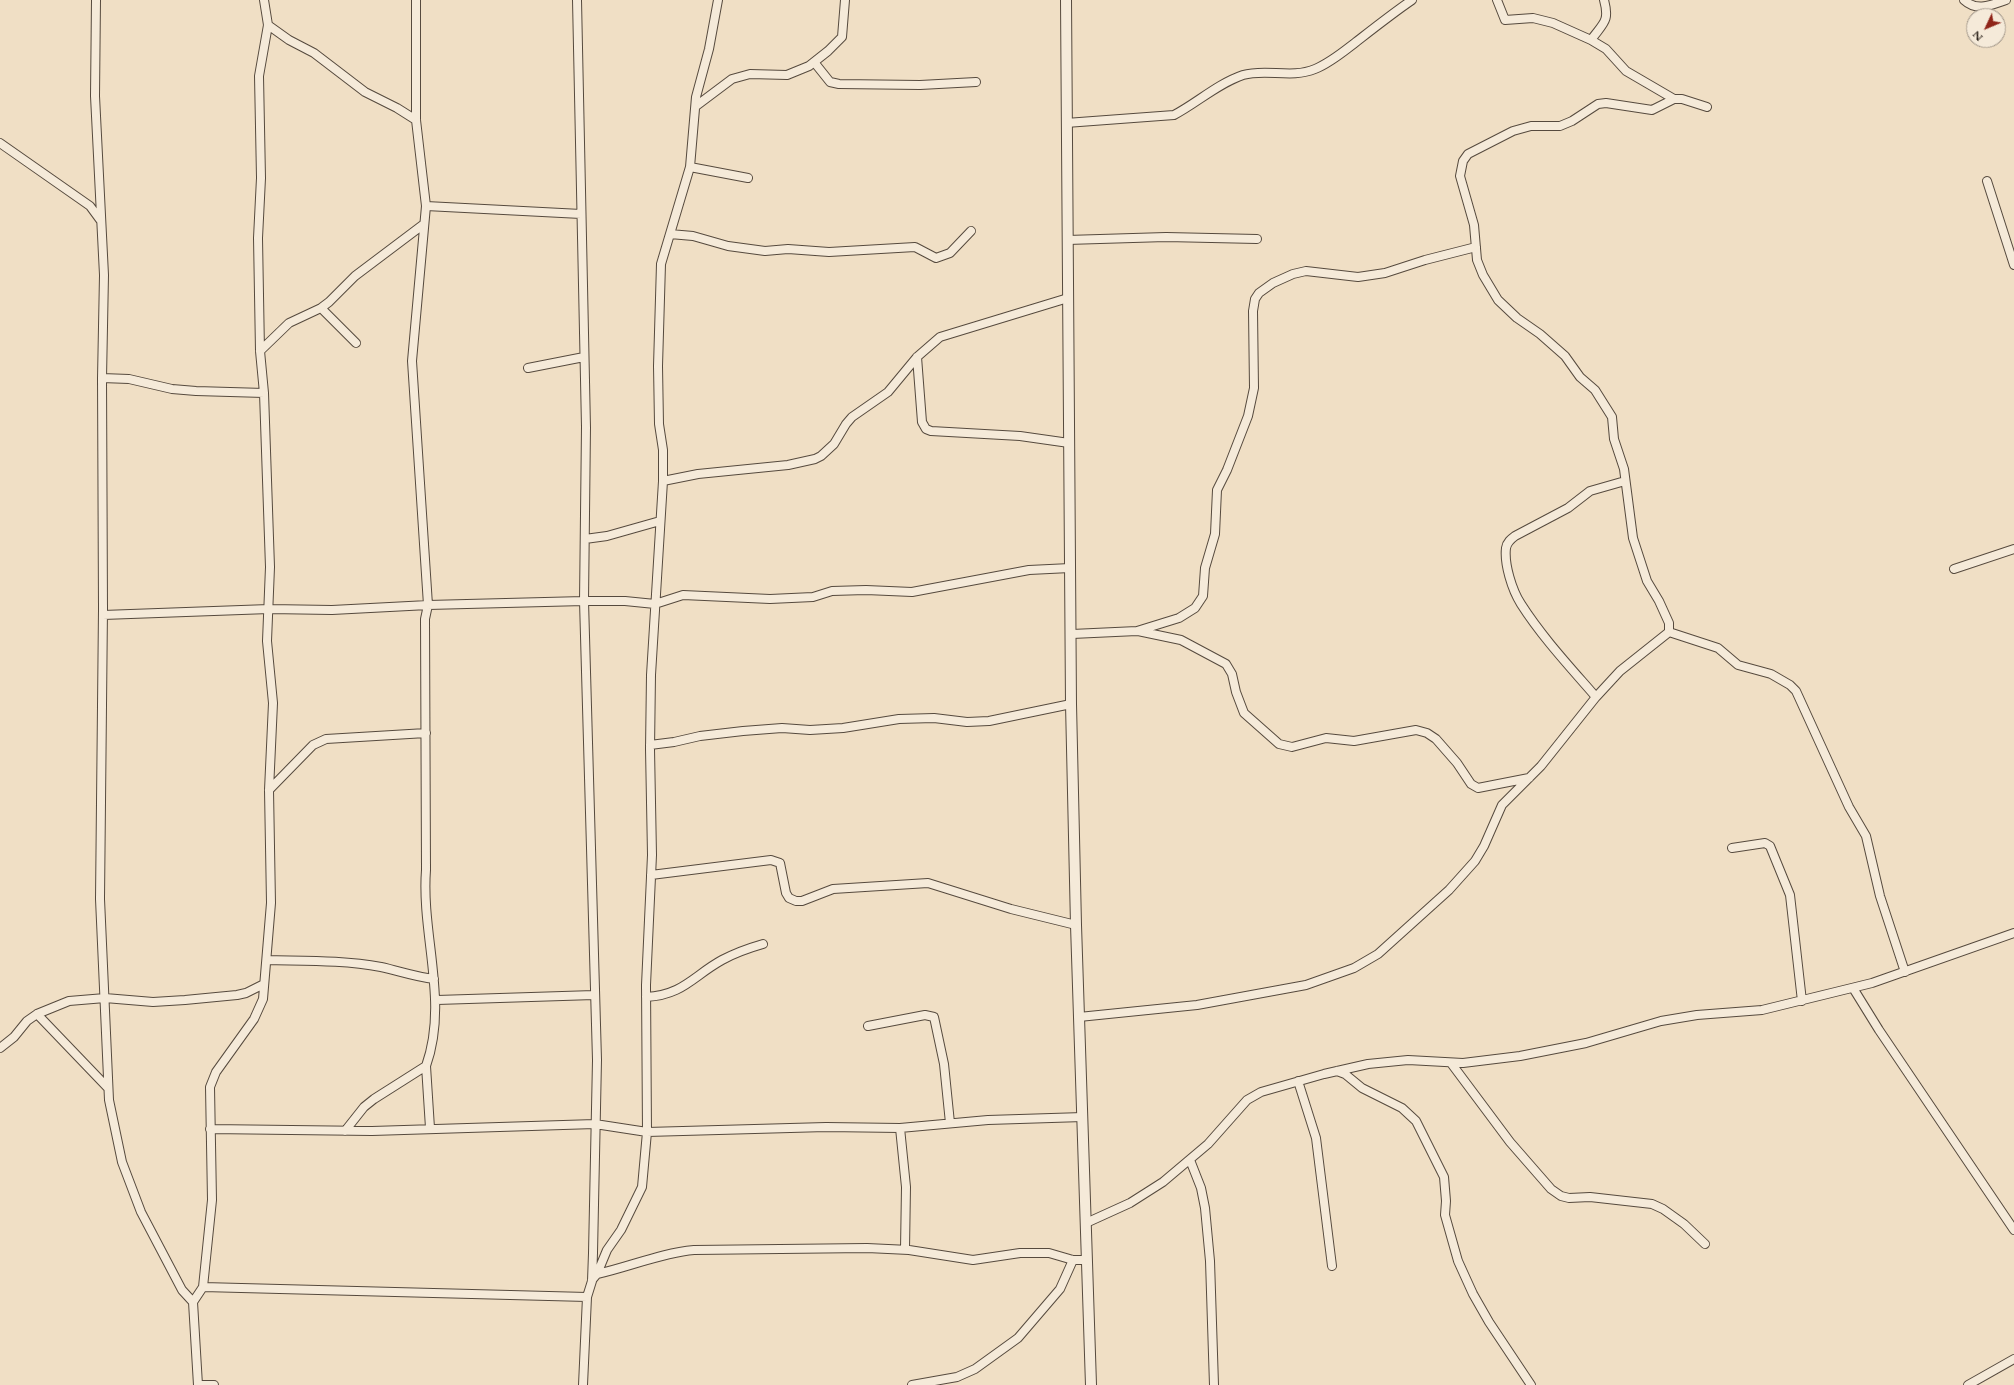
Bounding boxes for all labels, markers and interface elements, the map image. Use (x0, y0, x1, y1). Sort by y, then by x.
north arrow (1966, 8, 2006, 48)
text: N (1969, 27, 1986, 45)

